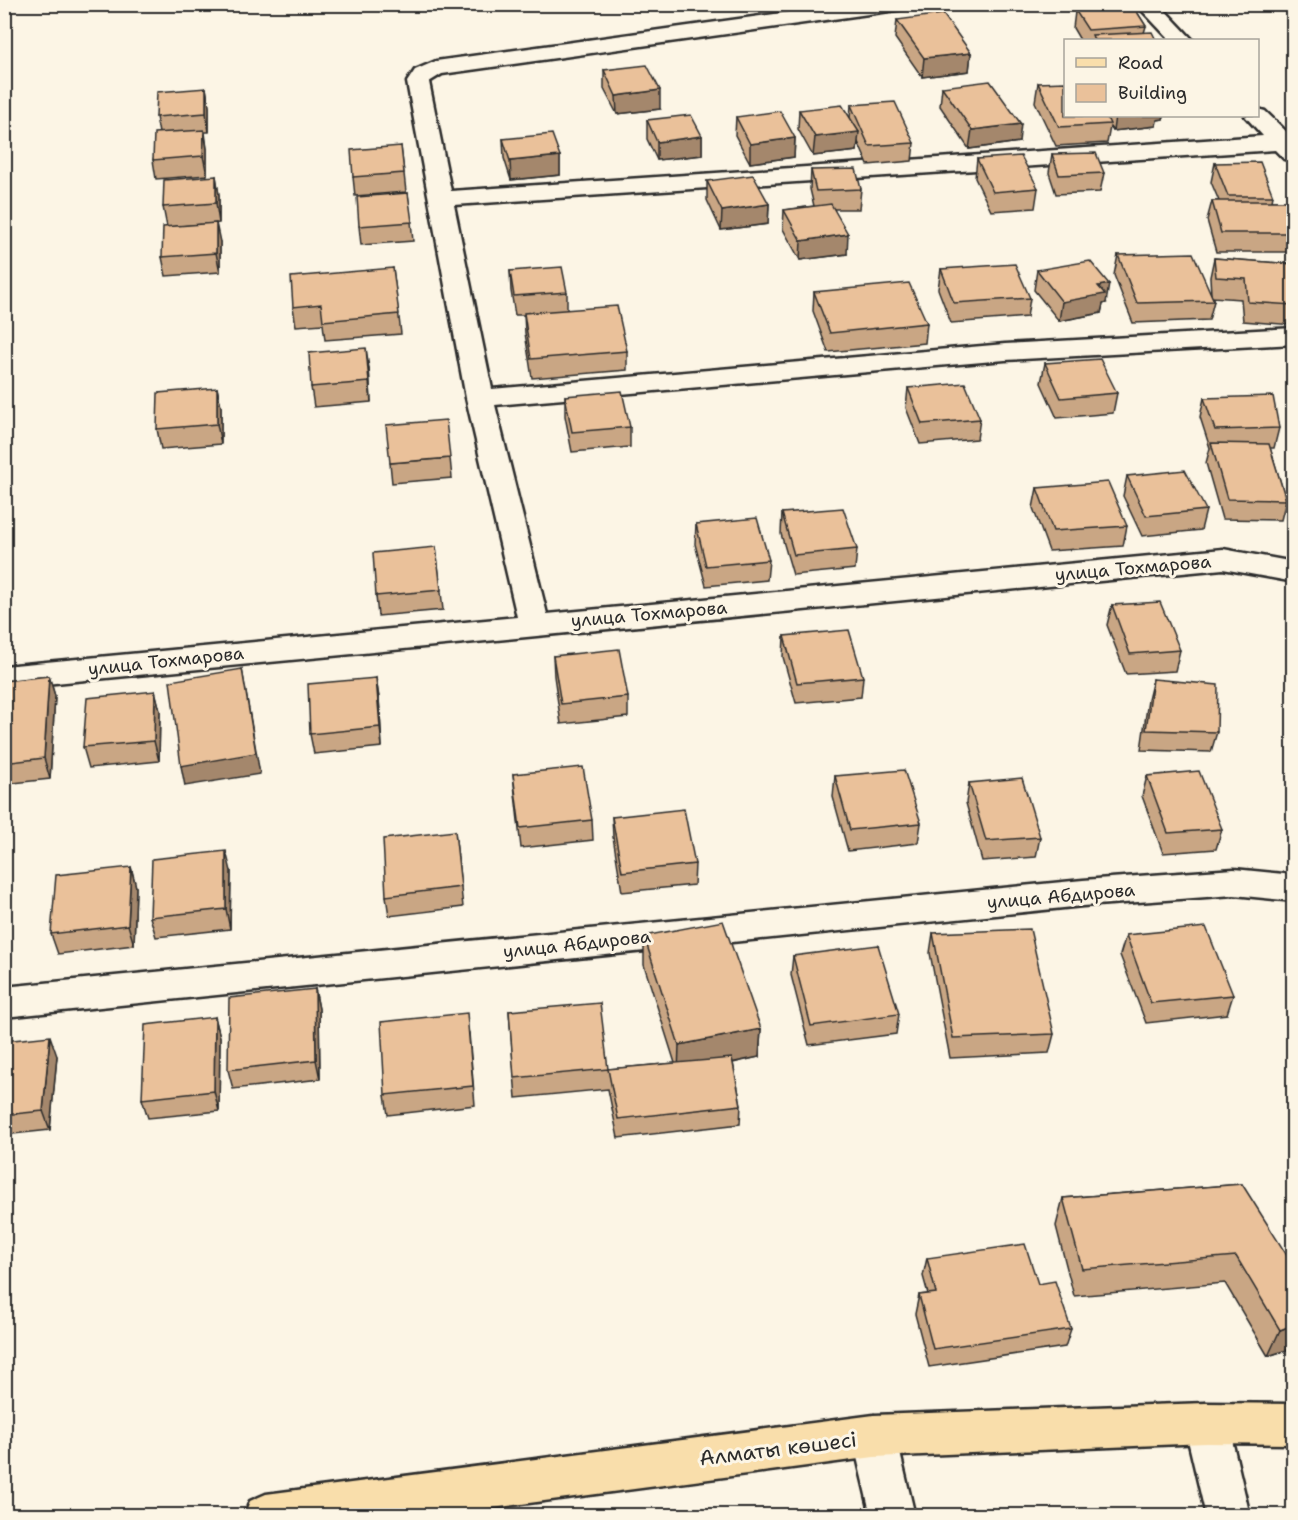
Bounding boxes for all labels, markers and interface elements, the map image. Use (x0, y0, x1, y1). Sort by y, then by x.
legend (1064, 39, 1259, 117)
text: Road (1118, 51, 1163, 75)
text: Building (1118, 81, 1187, 105)
street label: улица Тохмарова (1054, 549, 1212, 587)
street label: улица Тохмарова (570, 595, 728, 633)
street label: улица Тохмарова (87, 641, 245, 681)
street label: улица Абдирова (986, 878, 1136, 914)
street label: улица Абдирова (502, 924, 652, 964)
street label: Алматы көшесі (698, 1425, 858, 1473)

